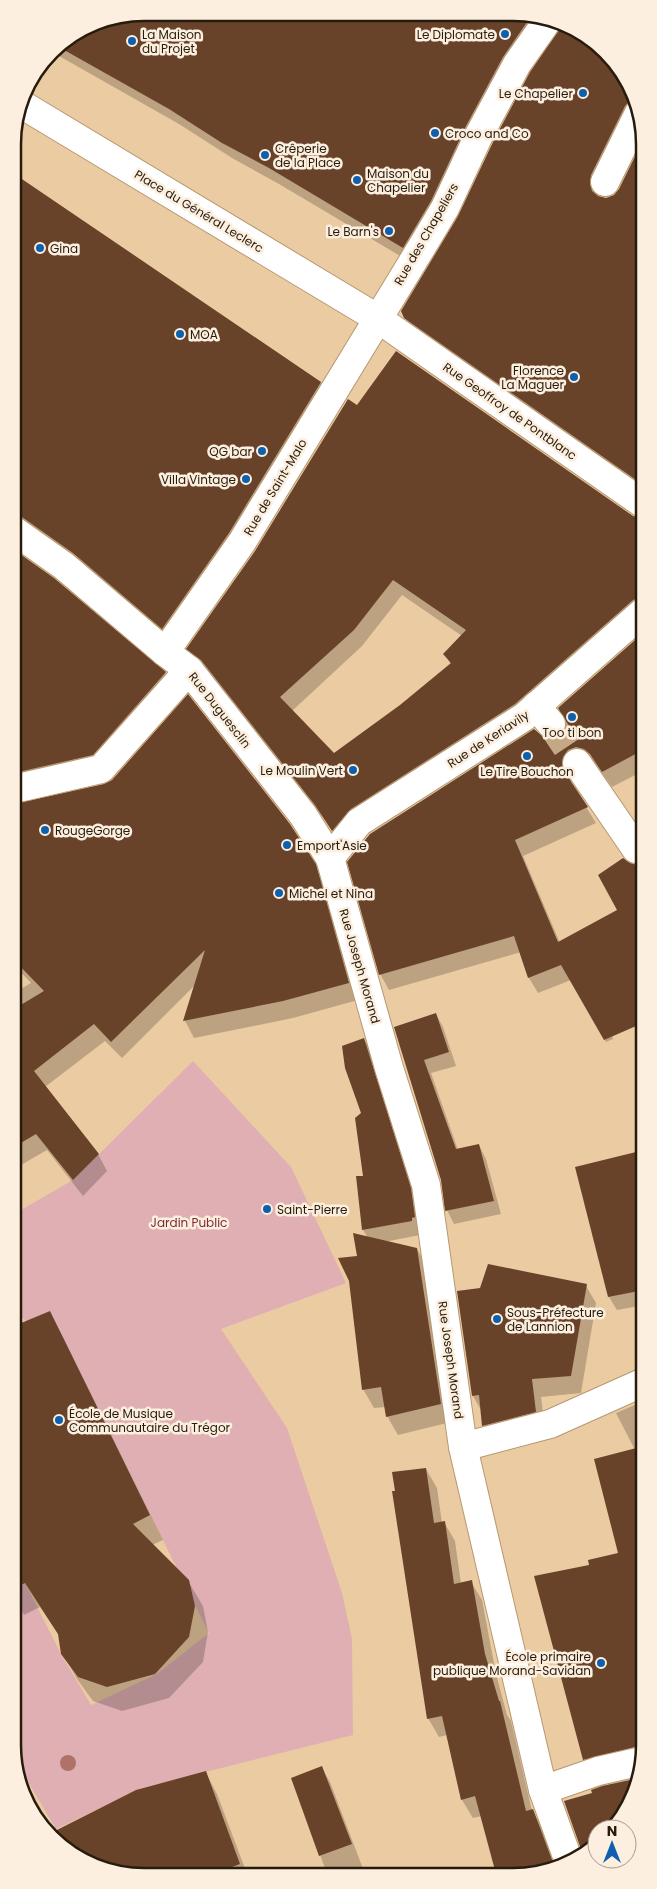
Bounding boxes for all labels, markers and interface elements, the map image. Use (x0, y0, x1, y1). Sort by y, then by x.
place label: La Maison du Projet (142, 26, 202, 57)
place label: Le Diplomate (417, 26, 495, 43)
marker: Le Diplomate (499, 28, 511, 40)
marker: La Maison du Projet (126, 35, 138, 47)
place label: Le Chapelier (499, 85, 574, 102)
marker: Le Chapelier (577, 87, 589, 99)
place label: Croco and Co (445, 125, 529, 142)
marker: Croco and Co (429, 127, 441, 139)
place label: Crêperie de la Place (275, 140, 341, 171)
marker: Crêperie de la Place (259, 149, 271, 161)
place label: Maison du Chapelier (367, 165, 429, 196)
street label: Place du Général Leclerc (131, 166, 267, 256)
marker: Maison du Chapelier (351, 174, 363, 186)
street label: Rue des Chapeliers (390, 180, 462, 288)
place label: Le Barn's (327, 223, 379, 240)
marker: Le Barn's (383, 225, 395, 237)
place label: Gina (50, 240, 78, 257)
marker: Gina (34, 242, 46, 254)
place label: MOA (190, 326, 218, 343)
marker: MOA (174, 328, 186, 340)
street label: Rue Geoffroy de Pontblanc (440, 358, 580, 464)
place label: Florence La Maguer (501, 362, 565, 393)
marker: Florence La Maguer (568, 371, 580, 383)
street label: Rue de Saint-Malo (239, 435, 311, 539)
place label: QG bar (209, 443, 253, 460)
marker: QG bar (256, 445, 268, 457)
place label: Villa Vintage (161, 471, 236, 488)
marker: Villa Vintage (240, 473, 252, 485)
street label: Rue Duguesclin (185, 668, 255, 752)
street label: Rue de Keriavily (444, 706, 532, 772)
marker: Too ti bon (566, 711, 578, 723)
place label: Too ti bon (542, 724, 602, 741)
marker: Le Tire Bouchon (521, 750, 533, 762)
place label: Le Moulin Vert (260, 762, 343, 779)
place label: Le Tire Bouchon (480, 763, 574, 780)
marker: Le Moulin Vert (347, 764, 359, 776)
place label: RougeGorge (55, 822, 130, 839)
marker: RougeGorge (39, 824, 51, 836)
place label: Emport'Asie (297, 837, 367, 854)
marker: Emport'Asie (281, 839, 293, 851)
place label: Michel et Nina (289, 885, 373, 902)
marker: Michel et Nina (273, 887, 285, 899)
street label: Rue Joseph Morand (335, 907, 385, 1025)
place label: Saint-Pierre (277, 1201, 348, 1218)
marker: Saint-Pierre (261, 1203, 273, 1215)
park label: Jardin Public (151, 1214, 227, 1231)
street label: Rue Joseph Morand (434, 1300, 468, 1420)
place label: Sous-Préfecture de Lannion (507, 1304, 604, 1335)
marker: Sous-Préfecture de Lannion (491, 1313, 503, 1325)
place label: École de Musique Communautaire du Trégor (69, 1405, 231, 1436)
marker: École de Musique Communautaire du Trégor (53, 1414, 65, 1426)
place label: École primaire publique Morand-Savidan (433, 1648, 591, 1679)
marker: École primaire publique Morand-Savidan (595, 1657, 607, 1669)
north arrow (587, 1819, 637, 1869)
text: N (607, 1821, 617, 1841)

